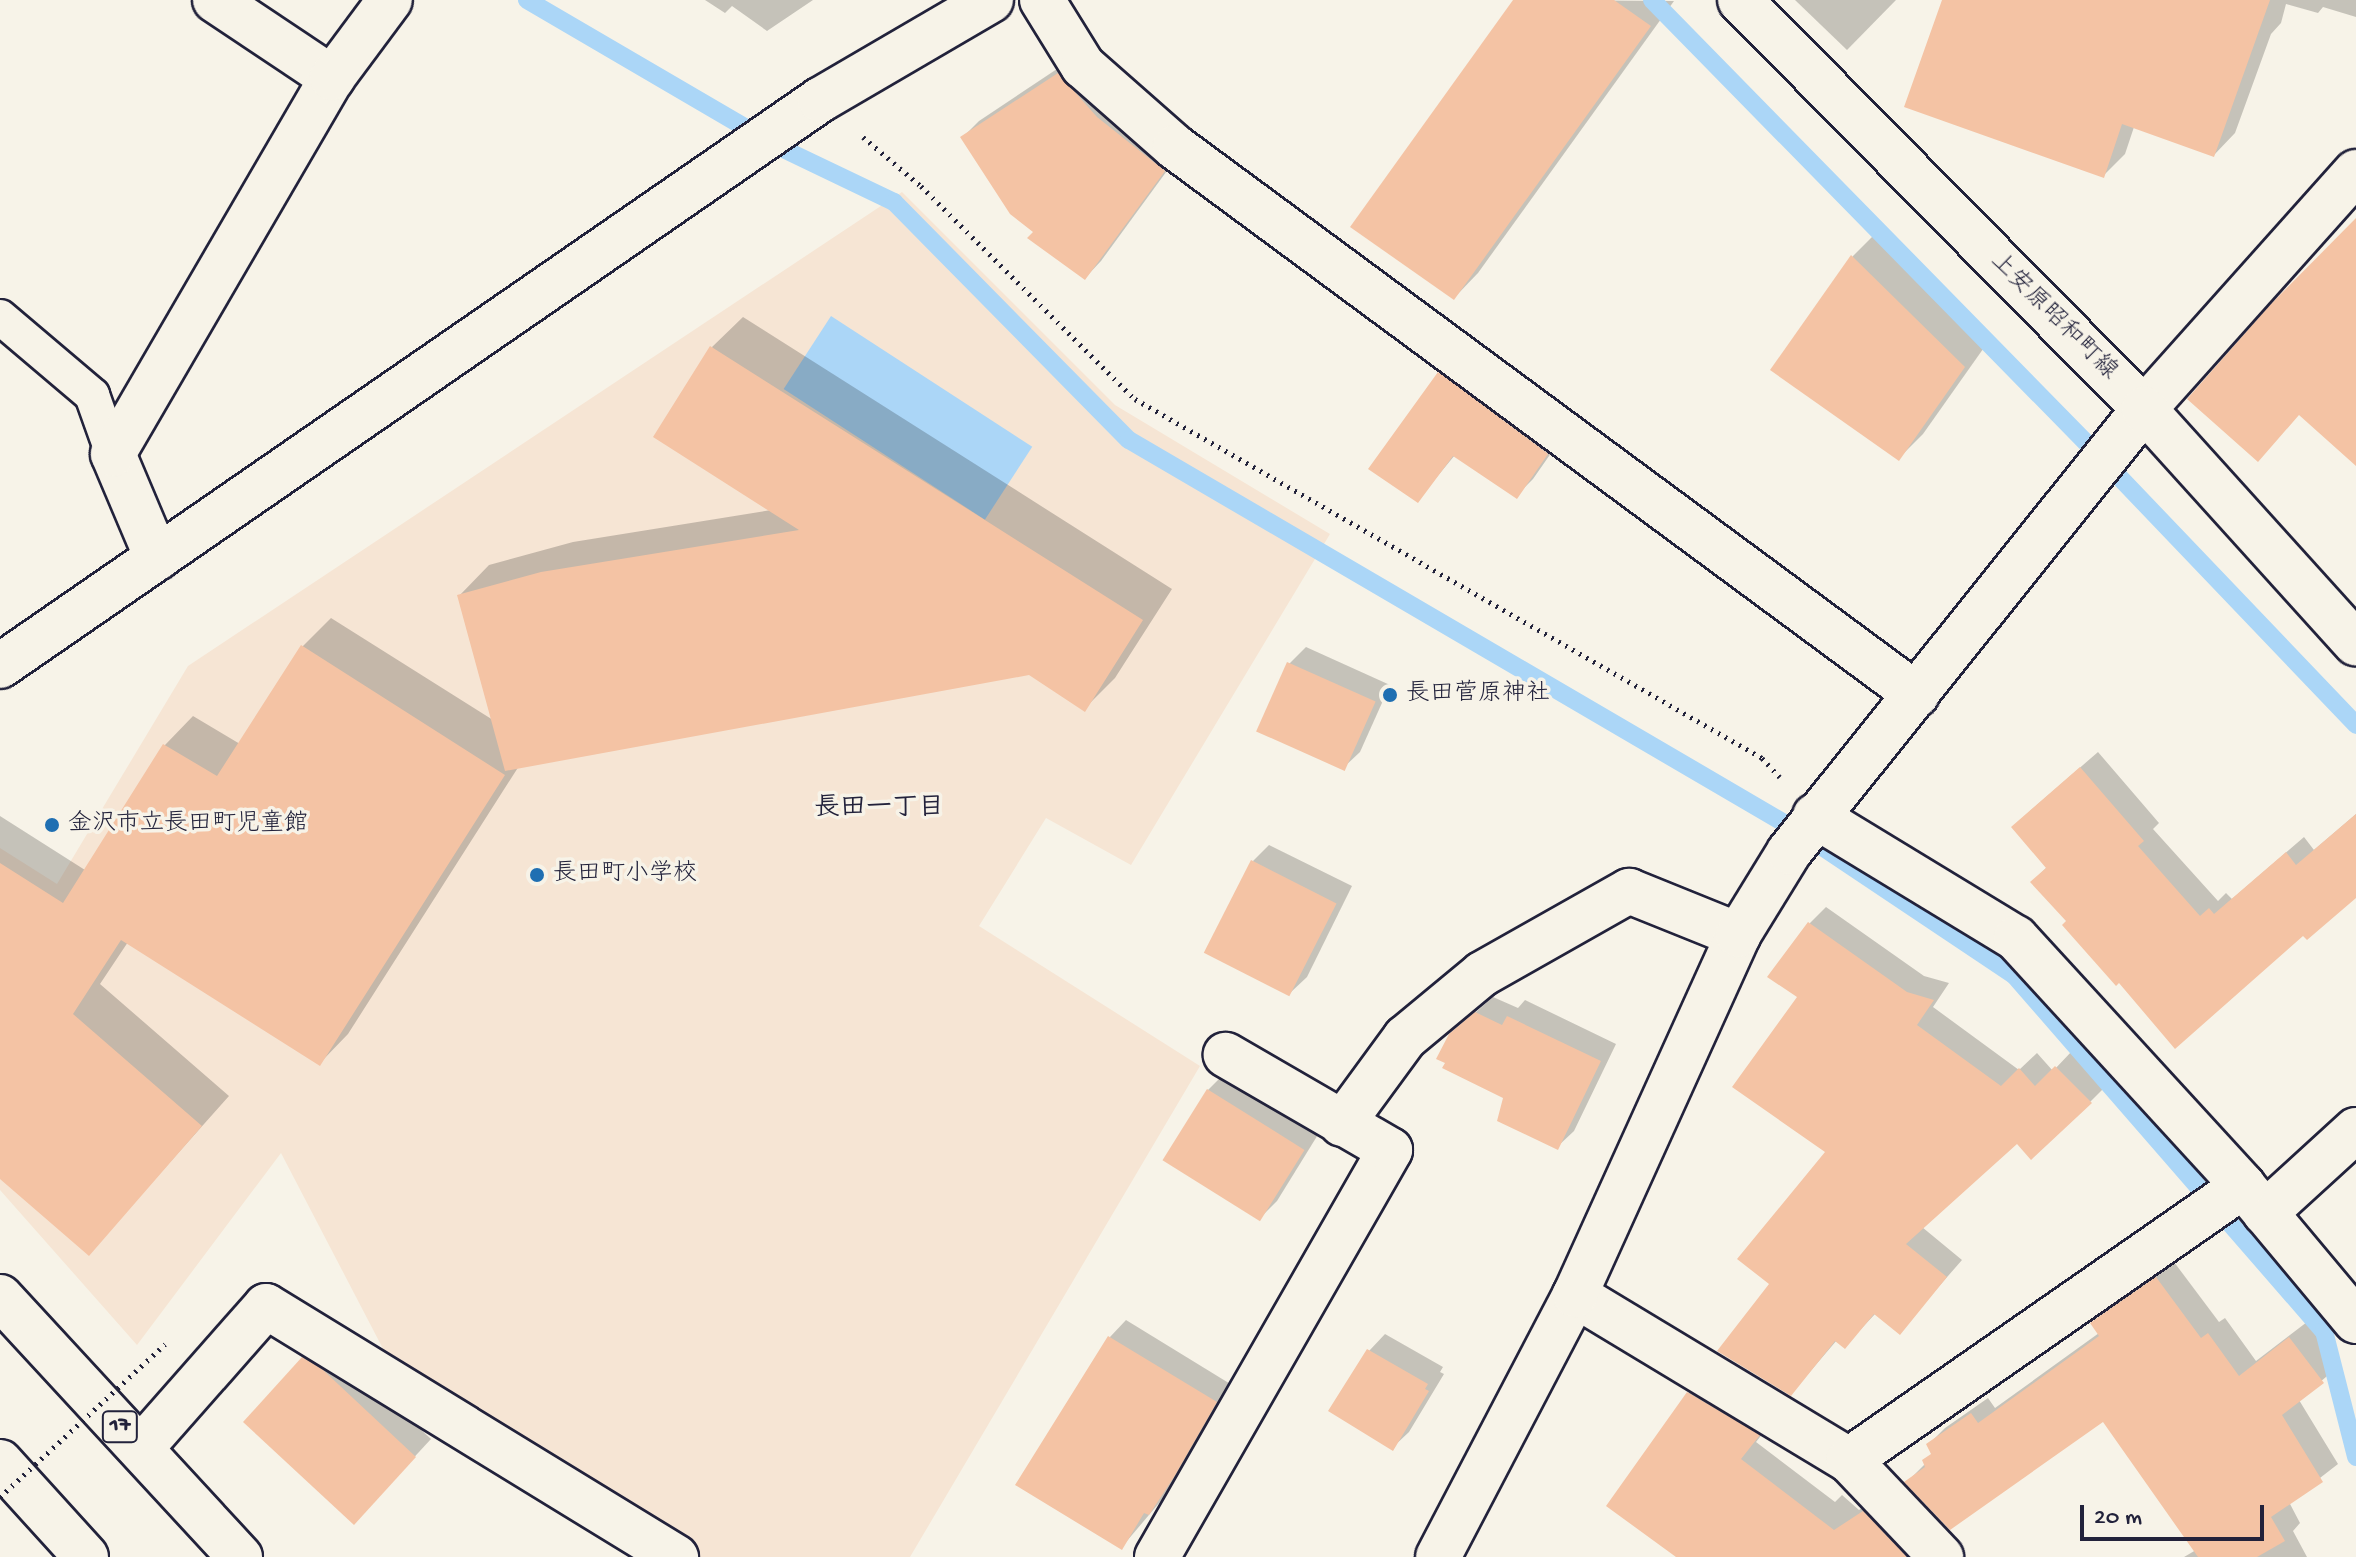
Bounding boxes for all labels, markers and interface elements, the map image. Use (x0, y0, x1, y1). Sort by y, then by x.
street label: 上安原昭和町線 (1983, 247, 2123, 387)
place label: 長田菅原神社 (1406, 681, 1550, 709)
marker: 長田菅原神社 (1381, 686, 1399, 704)
district label: 長田一丁目 (814, 794, 944, 826)
place label: 金沢市立長田町児童館 (68, 811, 308, 839)
marker: 金沢市立長田町児童館 (43, 816, 61, 834)
place label: 長田町小学校 (553, 861, 697, 889)
marker: 長田町小学校 (528, 866, 546, 884)
road number: 17 (100, 1409, 140, 1445)
scale bar (2084, 1489, 2268, 1539)
text: 20 m (2094, 1504, 2142, 1533)

